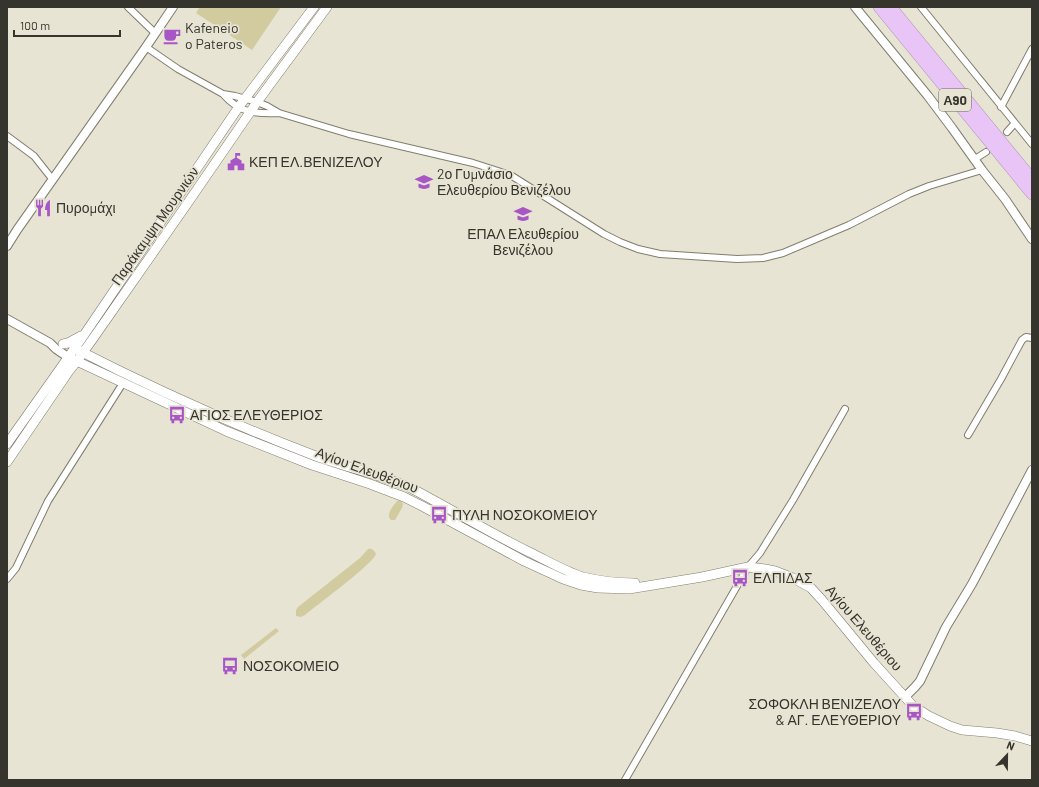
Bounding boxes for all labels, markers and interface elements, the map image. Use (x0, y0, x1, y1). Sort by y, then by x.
scale bar (14, 12, 120, 38)
text: 100 m (20, 18, 50, 32)
place label: Kafeneio o Pateros (185, 19, 243, 52)
cafe icon: Kafeneio o Pateros (162, 26, 182, 46)
road number: Α90 (939, 89, 971, 111)
public building icon: ΚΕΠ ΕΛ.ΒΕΝΙΖΕΛΟΥ (226, 152, 246, 172)
place label: ΚΕΠ ΕΛ.ΒΕΝΙΖΕΛΟΥ (249, 153, 383, 170)
street label: Παράκαμψη Μουρνιών (107, 163, 202, 288)
place label: 2ο Γυμνάσιο Ελευθερίου Βενιζέλου (437, 165, 571, 198)
school or university icon: 2ο Γυμνάσιο Ελευθερίου Βενιζέλου (414, 172, 434, 192)
restaurant icon: Πυρομάχι (33, 198, 53, 218)
place label: Πυρομάχι (56, 199, 116, 216)
school or university icon: ΕΠΑΛ Ελευθερίου Βενιζέλου (513, 204, 533, 224)
place label: ΕΠΑΛ Ελευθερίου Βενιζέλου (467, 225, 579, 258)
bus stop icon: ΑΓΙΟΣ ΕΛΕΥΘΕΡΙΟΣ (167, 405, 187, 425)
place label: ΑΓΙΟΣ ΕΛΕΥΘΕΡΙΟΣ (190, 406, 323, 423)
street label: Αγίου Ελευθέριου (313, 443, 421, 496)
bus stop icon: ΠΥΛΗ ΝΟΣΟΚΟΜΕΙΟΥ (429, 505, 449, 525)
place label: ΠΥΛΗ ΝΟΣΟΚΟΜΕΙΟΥ (452, 506, 598, 523)
bus stop icon: ΕΛΠΙΔΑΣ (730, 568, 750, 588)
place label: ΕΛΠΙΔΑΣ (753, 569, 813, 586)
street label: Αγίου Ελευθέριου (822, 581, 906, 674)
bus stop icon: ΝΟΣΟΚΟΜΕΙΟ (220, 656, 240, 676)
place label: ΝΟΣΟΚΟΜΕΙΟ (243, 657, 339, 674)
place label: ΣΟΦΟΚΛΗ ΒΕΝΙΖΕΛΟΥ & ΑΓ. ΕΛΕΥΘΕΡΙΟΥ (748, 695, 902, 728)
bus stop icon: ΣΟΦΟΚΛΗ ΒΕΝΙΖΕΛΟΥ & ΑΓ. ΕΛΕΥΘΕΡΙΟΥ (904, 702, 924, 722)
north arrow (987, 735, 1027, 775)
text: N (1005, 738, 1017, 753)

